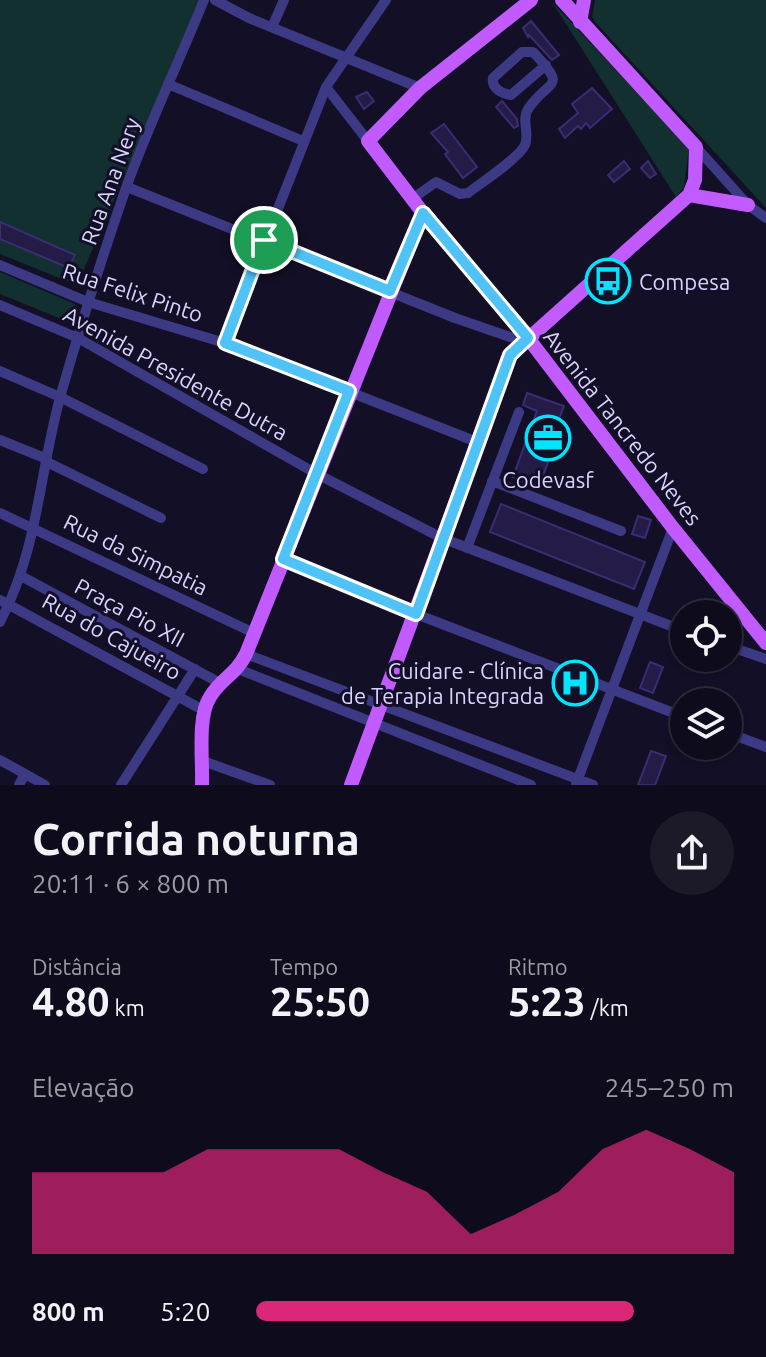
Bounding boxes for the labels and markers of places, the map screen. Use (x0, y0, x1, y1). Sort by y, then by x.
pin (230, 206, 298, 274)
bus stop icon: Compesa (584, 257, 632, 305)
place label: Compesa (639, 269, 730, 294)
office icon: Codevasf (524, 414, 572, 462)
place label: Codevasf (502, 467, 594, 492)
place label: Cuidare - Clínica de Terapia Integrada (341, 658, 544, 708)
hospital icon: Cuidare - Clínica de Terapia Integrada (551, 659, 599, 707)

